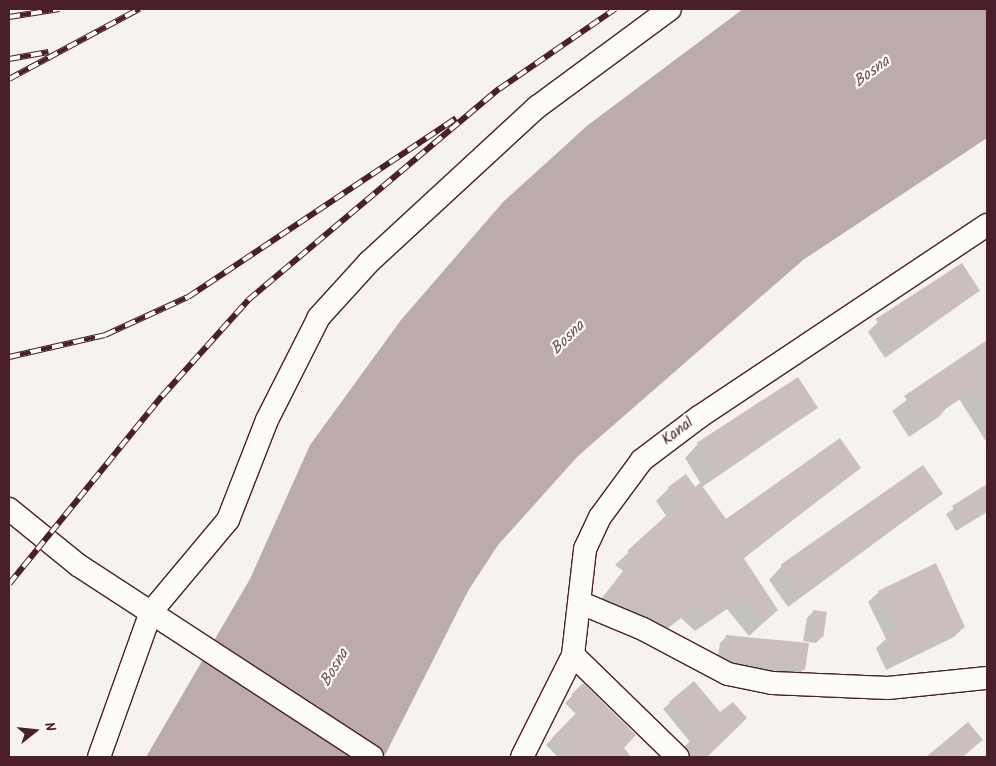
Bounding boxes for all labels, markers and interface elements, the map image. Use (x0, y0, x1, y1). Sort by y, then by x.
water label: Bosna (850, 52, 894, 92)
water label: Bosna (547, 317, 589, 359)
street label: Kanal (659, 414, 697, 450)
water label: Bosna (316, 646, 354, 690)
north arrow (10, 706, 60, 756)
text: N (38, 720, 61, 734)

